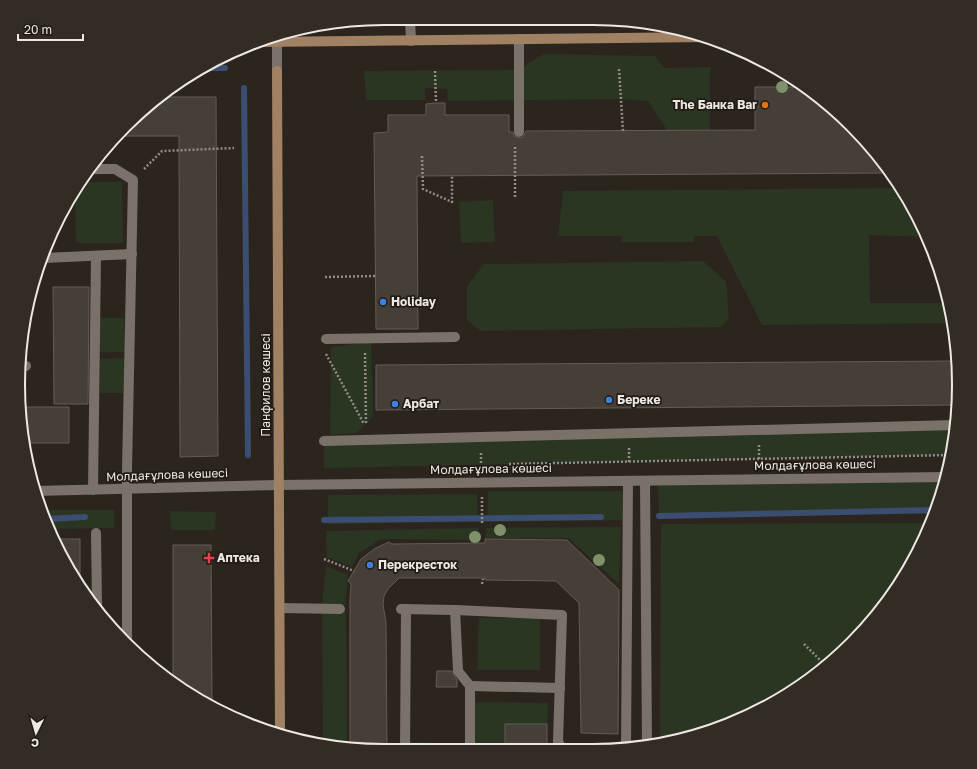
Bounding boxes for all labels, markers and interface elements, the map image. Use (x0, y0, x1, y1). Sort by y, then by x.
scale bar (18, 16, 83, 42)
text: 20 m (24, 22, 52, 37)
place label: The Банка Bar (673, 97, 757, 112)
marker: The Банка Bar (760, 100, 770, 110)
place label: Holiday (391, 294, 437, 309)
marker: Holiday (378, 297, 388, 307)
street label: Панфилов көшесі (258, 333, 273, 437)
place label: Береке (617, 392, 661, 407)
marker: Береке (604, 395, 614, 405)
place label: Арбат (403, 396, 439, 411)
marker: Арбат (390, 399, 400, 409)
street label: Молдағұлова көшесі (754, 456, 876, 473)
street label: Молдағұлова көшесі (430, 460, 552, 477)
street label: Молдағұлова көшесі (106, 465, 228, 484)
place label: Аптека (217, 550, 260, 565)
marker: Аптека (204, 553, 214, 563)
place label: Перекресток (378, 557, 457, 572)
marker: Перекресток (365, 560, 375, 570)
north arrow (16, 713, 56, 753)
text: С (30, 737, 40, 750)

